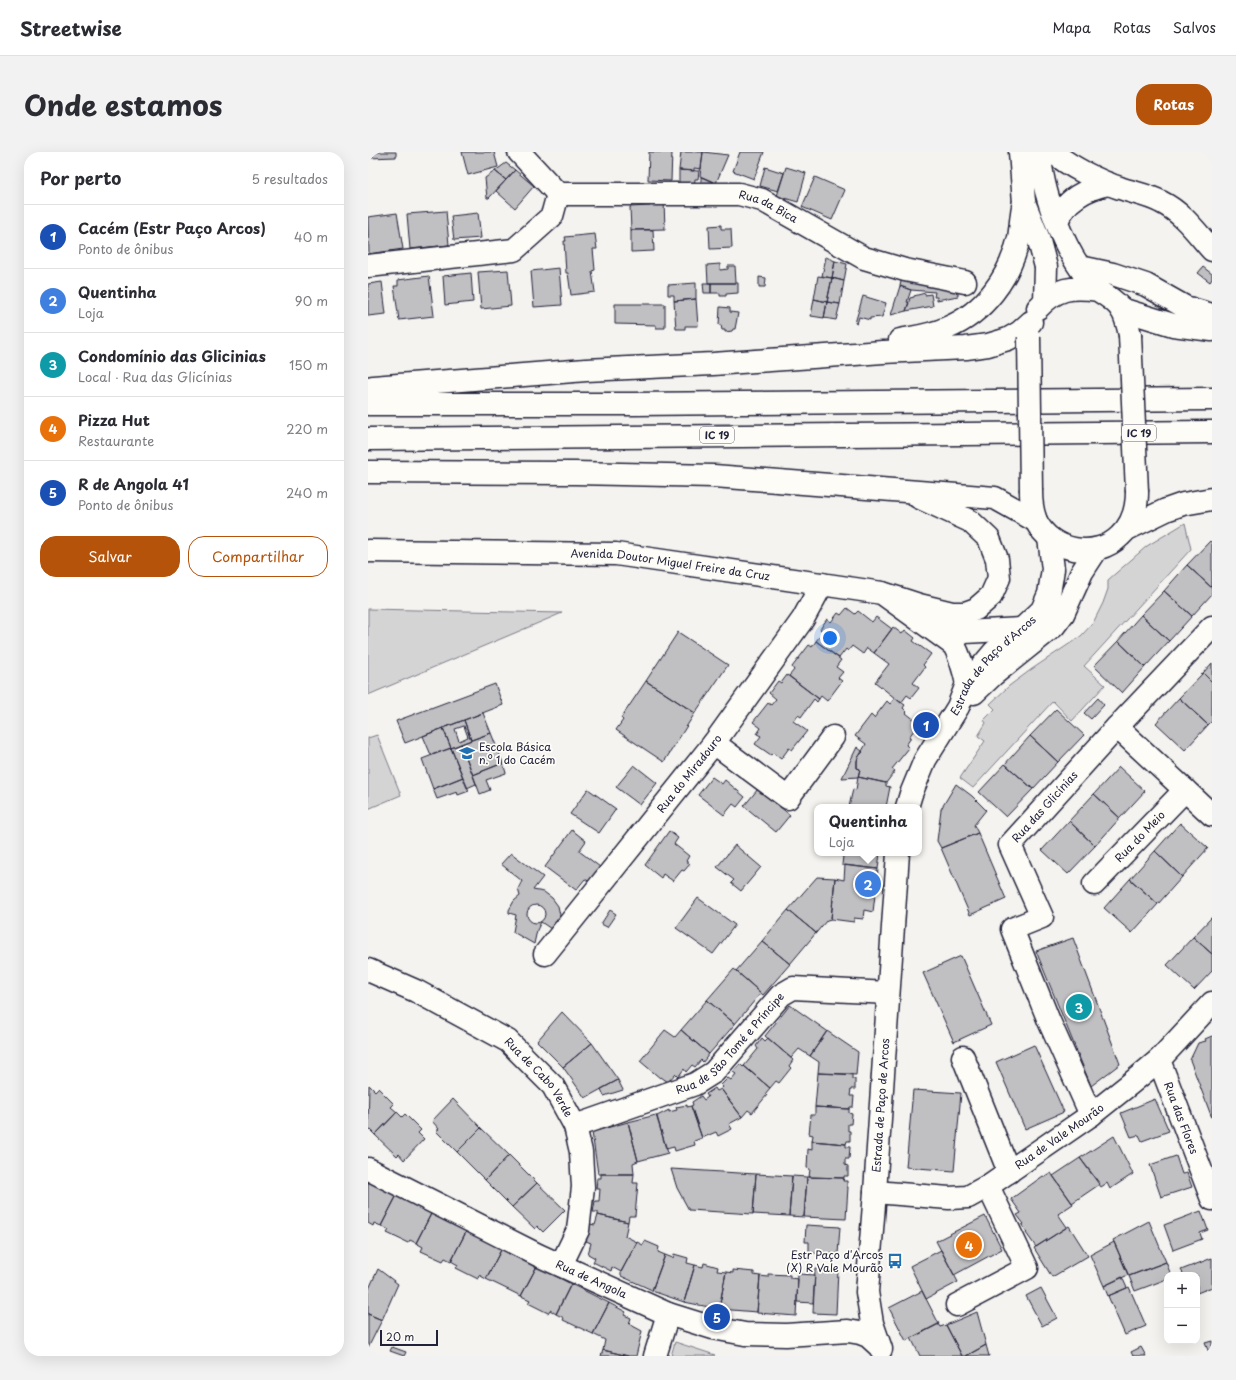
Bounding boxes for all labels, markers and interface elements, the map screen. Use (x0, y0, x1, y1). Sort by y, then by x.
text: Streetwise (20, 14, 122, 42)
text: Mapa (1052, 17, 1091, 38)
text: Rotas (1113, 17, 1151, 38)
text: Salvos (1173, 17, 1216, 38)
text: Onde estamos (24, 83, 223, 126)
button: Rotas (1136, 84, 1212, 125)
text: Por perto (40, 165, 121, 191)
text: 5 resultados (251, 169, 328, 188)
street label: Rua da Bica (737, 185, 801, 227)
text: Cacém (Estr Paço Arcos) (78, 216, 266, 239)
text: 1 (50, 227, 56, 246)
text: 40 m (294, 227, 328, 246)
text: Ponto de ônibus (78, 239, 173, 258)
text: Quentinha (78, 280, 157, 303)
text: 2 (48, 291, 58, 310)
text: 90 m (295, 291, 328, 310)
text: Loja (78, 303, 104, 322)
text: Condomínio das Glicinias (78, 344, 266, 367)
text: 3 (49, 355, 57, 374)
text: 150 m (289, 355, 328, 374)
text: Local · Rua das Glicínias (78, 367, 232, 386)
text: Pizza Hut (78, 408, 150, 431)
text: 4 (49, 419, 57, 438)
text: 220 m (286, 419, 328, 438)
road number: IC 19 (1122, 425, 1156, 441)
road number: IC 19 (700, 427, 734, 443)
text: Restaurante (78, 431, 154, 450)
text: R de Angola 41 (78, 472, 189, 495)
text: 5 (49, 483, 57, 502)
text: 240 m (286, 483, 328, 502)
text: Ponto de ônibus (78, 495, 173, 514)
button: Salvar (40, 536, 180, 577)
button: Compartilhar (188, 536, 328, 577)
street label: Avenida Doutor Miguel Freire da Cruz (570, 544, 771, 584)
street label: Estrada de Paço d'Arcos (946, 611, 1039, 719)
your location (820, 628, 840, 648)
pin: 1 (913, 710, 939, 740)
street label: Rua do Miradouro (652, 731, 726, 816)
place label: Escola Básica n.º 1 do Cacém (479, 738, 556, 768)
school or university icon: Escola Básica n.º 1 do Cacém (458, 744, 476, 762)
street label: Rua das Glicínias (1007, 767, 1081, 846)
popup (814, 804, 922, 856)
street label: Rua do Meio (1111, 807, 1169, 866)
text: Quentinha (829, 809, 907, 832)
text: Loja (829, 832, 854, 851)
pin: 2 (855, 869, 881, 899)
street label: Rua de São Tomé e Príncipe (673, 988, 788, 1098)
pin: 3 (1066, 992, 1092, 1022)
street label: Rua de Cabo Verde (501, 1033, 577, 1120)
street label: Estrada de Paço de Arcos (867, 1038, 893, 1173)
street label: Rua das Flores (1160, 1079, 1203, 1156)
street label: Rua de Vale Mourão (1011, 1099, 1107, 1173)
pin: 4 (956, 1230, 982, 1260)
place label: Estr Paço d'Arcos (X) R Vale Mourão (786, 1246, 883, 1276)
bus stop icon: Estr Paço d'Arcos (X) R Vale Mourão (886, 1252, 904, 1270)
street label: Rua de Angola (553, 1255, 630, 1302)
map controls (1164, 1272, 1200, 1344)
button: + (1164, 1272, 1200, 1308)
pin: 5 (704, 1302, 730, 1332)
button: − (1164, 1308, 1200, 1344)
scale bar (380, 1328, 438, 1347)
text: 20 m (386, 1328, 414, 1345)

